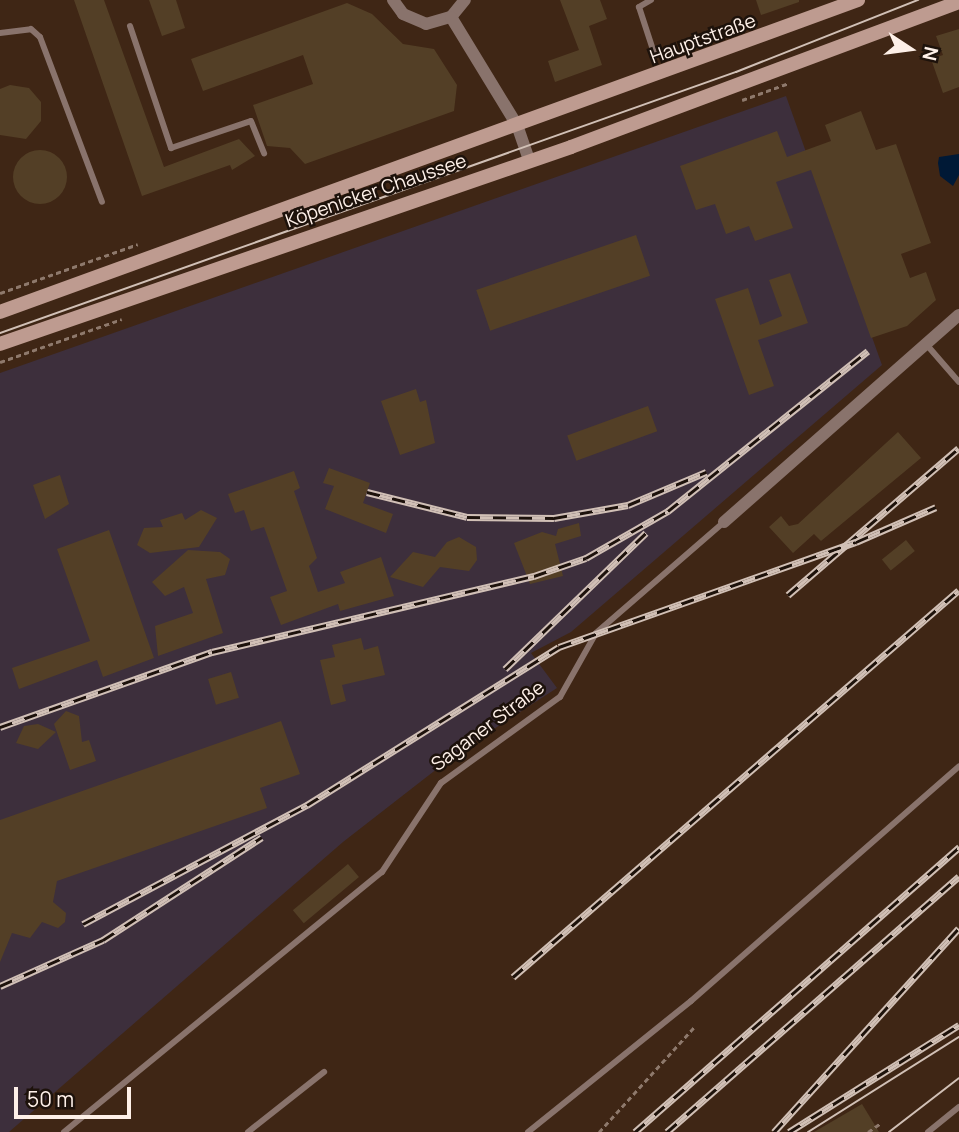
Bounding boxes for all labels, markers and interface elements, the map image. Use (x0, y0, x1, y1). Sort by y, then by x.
street label: Hauptstraße (647, 9, 759, 69)
north arrow (875, 14, 945, 84)
text: N (916, 44, 945, 63)
street label: Köpenicker Chaussee (282, 149, 470, 233)
street label: Saganer Straße (427, 676, 549, 776)
scale bar (18, 1072, 135, 1116)
text: 50 m (27, 1085, 74, 1113)

